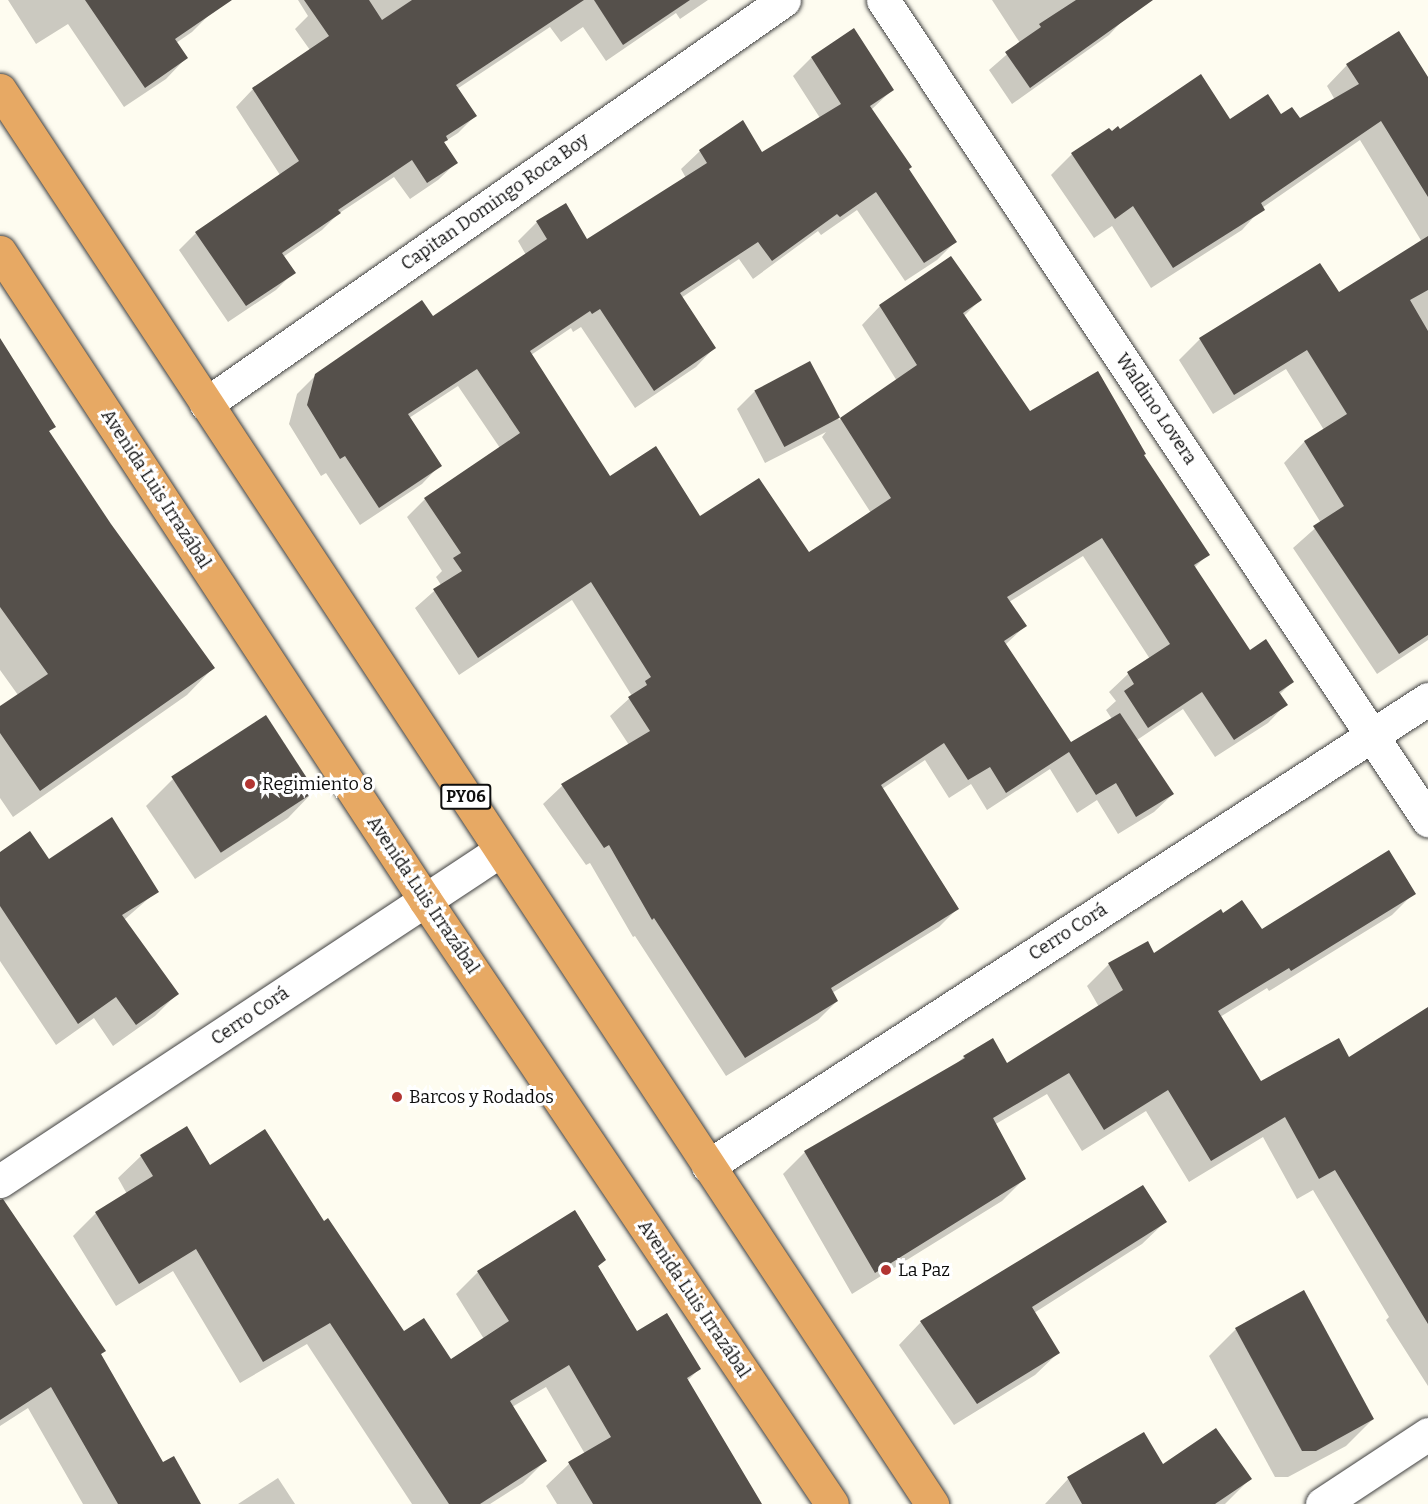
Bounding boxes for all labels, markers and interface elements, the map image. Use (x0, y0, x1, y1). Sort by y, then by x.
street label: Capitan Domingo Roca Boy (397, 129, 593, 275)
street label: Waldino Lovera (1111, 349, 1201, 469)
street label: Avenida Luis Irrazábal (97, 405, 215, 573)
place label: Regimiento 8 (262, 773, 373, 795)
marker: Regimiento 8 (243, 777, 257, 791)
road number: PY06 (439, 784, 493, 810)
street label: Avenida Luis Irrazábal (362, 812, 484, 978)
street label: Cerro Corá (1025, 899, 1111, 965)
street label: Cerro Corá (207, 982, 293, 1050)
place label: Barcos y Rodados (409, 1086, 554, 1108)
marker: Barcos y Rodados (390, 1090, 404, 1104)
street label: Avenida Luis Irrazábal (633, 1216, 755, 1382)
place label: La Paz (898, 1259, 950, 1281)
marker: La Paz (879, 1263, 893, 1277)

